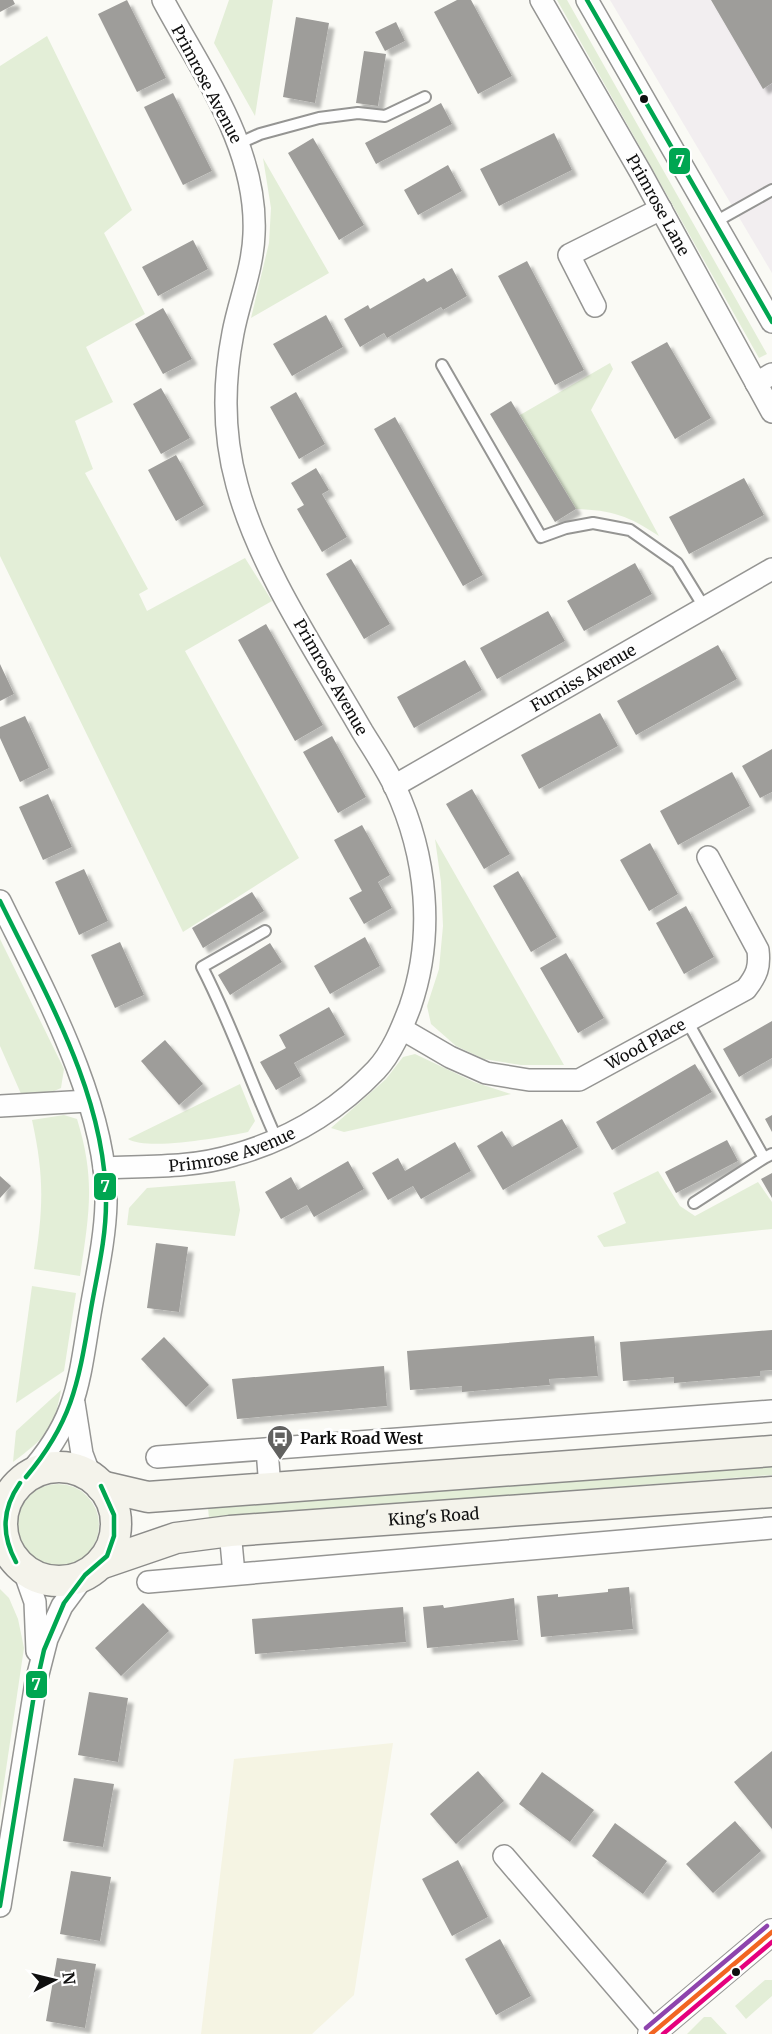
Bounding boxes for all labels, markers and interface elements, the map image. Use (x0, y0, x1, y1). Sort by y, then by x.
street label: Primrose Avenue (167, 22, 247, 146)
unlabelled marker (638, 93, 650, 105)
line badge: 7 (668, 147, 691, 175)
street label: Primrose Lane (622, 151, 694, 259)
text: 7 (675, 151, 685, 171)
street label: Primrose Avenue (290, 615, 372, 739)
street label: Furniss Avenue (527, 639, 639, 716)
street label: Wood Place (601, 1014, 689, 1074)
street label: Primrose Avenue (168, 1123, 298, 1176)
line badge: 7 (93, 1172, 117, 1201)
text: 7 (100, 1176, 110, 1196)
bus stop icon: Park Road West (265, 1423, 295, 1461)
place label: Park Road West (300, 1428, 424, 1448)
street label: King's Road (387, 1503, 480, 1530)
line badge: 7 (25, 1670, 48, 1699)
text: 7 (31, 1674, 41, 1694)
north arrow (24, 1950, 84, 2010)
unlabelled marker (730, 1966, 742, 1978)
text: N (58, 1971, 80, 1986)

